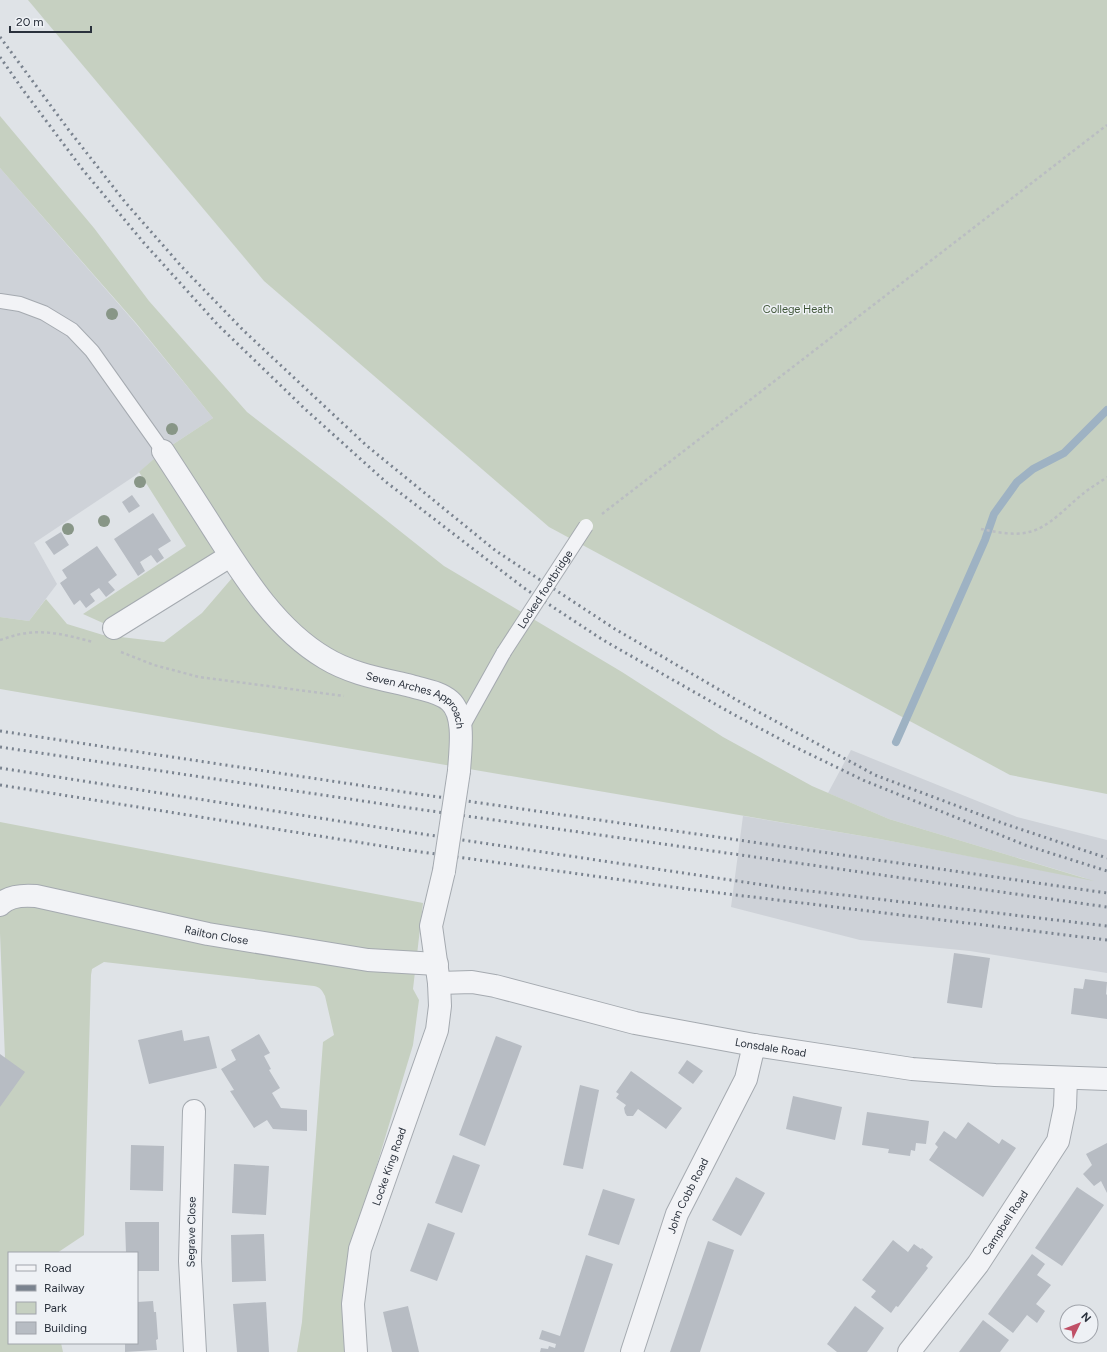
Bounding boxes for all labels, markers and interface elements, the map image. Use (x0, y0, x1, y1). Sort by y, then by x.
scale bar (10, 8, 91, 34)
text: 20 m (16, 15, 44, 29)
park label: College Heath (763, 303, 833, 316)
street label: Locked footbridge (515, 548, 576, 631)
street label: Seven Arches Approach (364, 669, 467, 729)
street label: Railton Close (183, 923, 249, 947)
street label: Lonsdale Road (734, 1036, 807, 1060)
street label: Locke King Road (370, 1126, 409, 1207)
street label: John Cobb Road (665, 1156, 711, 1236)
street label: Campbell Road (979, 1188, 1031, 1258)
street label: Segrave Close (184, 1197, 199, 1267)
legend (8, 1252, 138, 1344)
text: Road (44, 1261, 72, 1275)
text: Railway (44, 1281, 85, 1295)
text: Park (44, 1301, 67, 1315)
north arrow (1059, 1304, 1099, 1344)
text: N (1078, 1310, 1094, 1325)
text: Building (44, 1321, 87, 1335)

